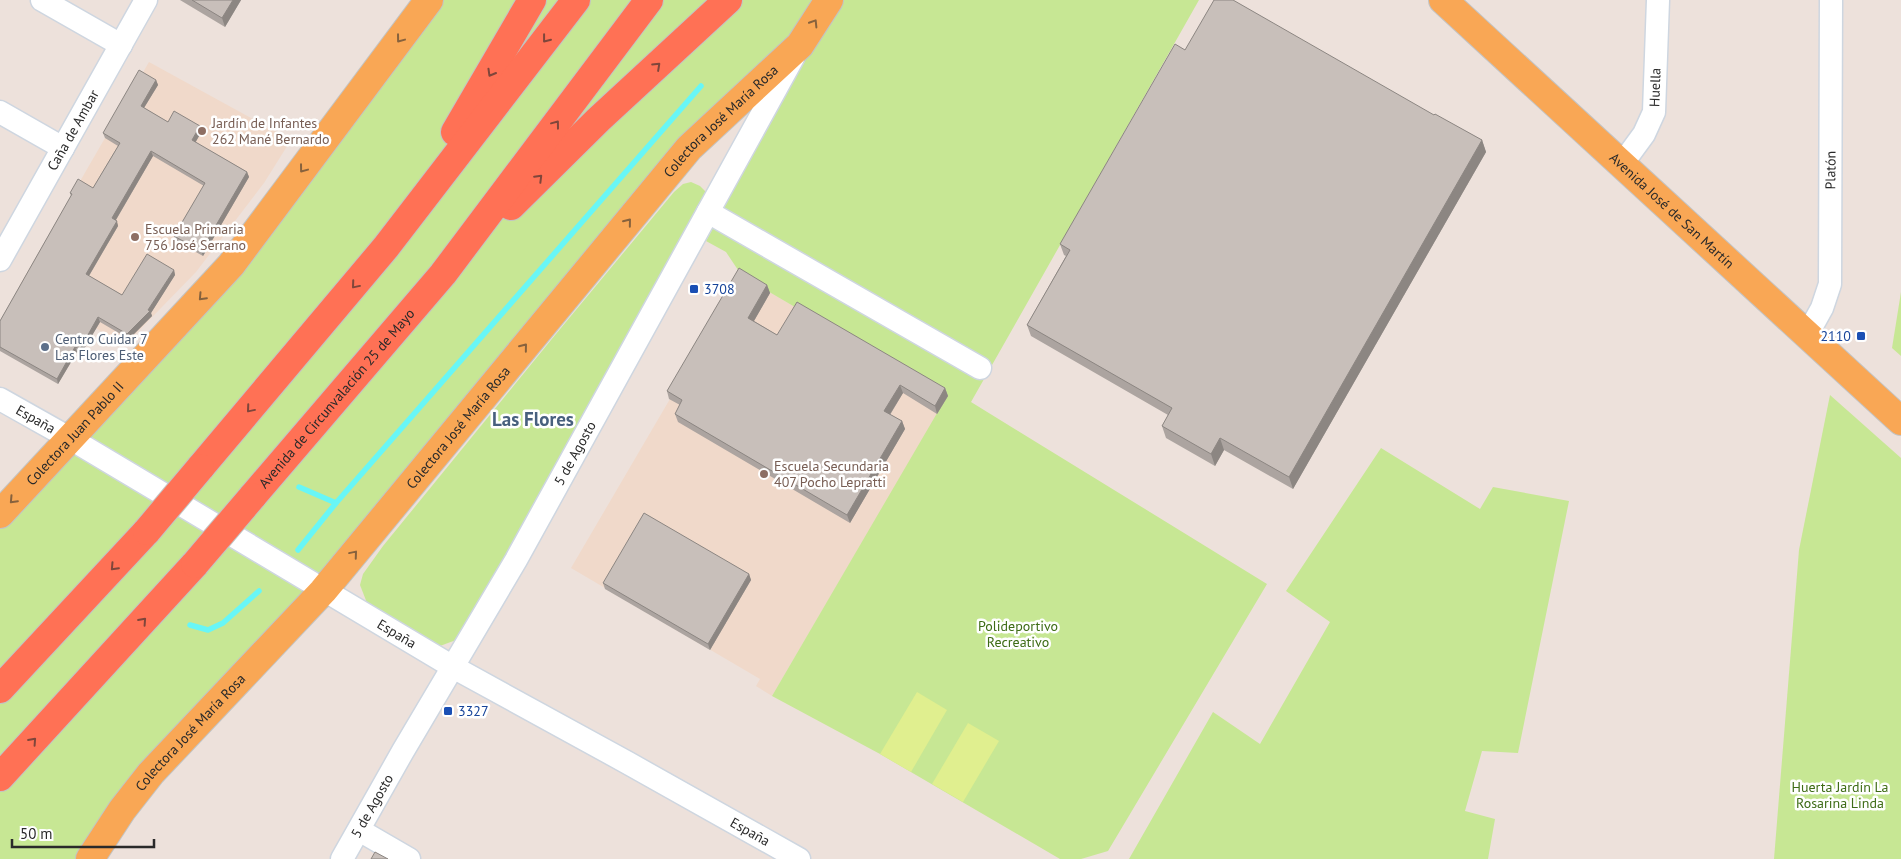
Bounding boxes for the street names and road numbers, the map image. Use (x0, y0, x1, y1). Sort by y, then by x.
street label: Colectora José María Rosa (659, 61, 782, 181)
street label: Huella (1645, 67, 1665, 107)
street label: Caña de Ambar (43, 86, 103, 174)
street label: Avenida José de San Martín (1606, 149, 1738, 272)
street label: Platón (1821, 151, 1839, 190)
street label: Avenida de Circunvalación 25 de Mayo (255, 305, 418, 492)
street label: Colectora José María Rosa (402, 363, 514, 492)
street label: Colectora Juan Pablo II (22, 378, 127, 489)
street label: España (13, 401, 59, 437)
street label: 5 de Agosto (550, 418, 600, 488)
street label: España (374, 615, 420, 652)
street label: Colectora José María Rosa (131, 670, 249, 795)
street label: 5 de Agosto (347, 771, 397, 841)
street label: España (727, 813, 773, 850)

